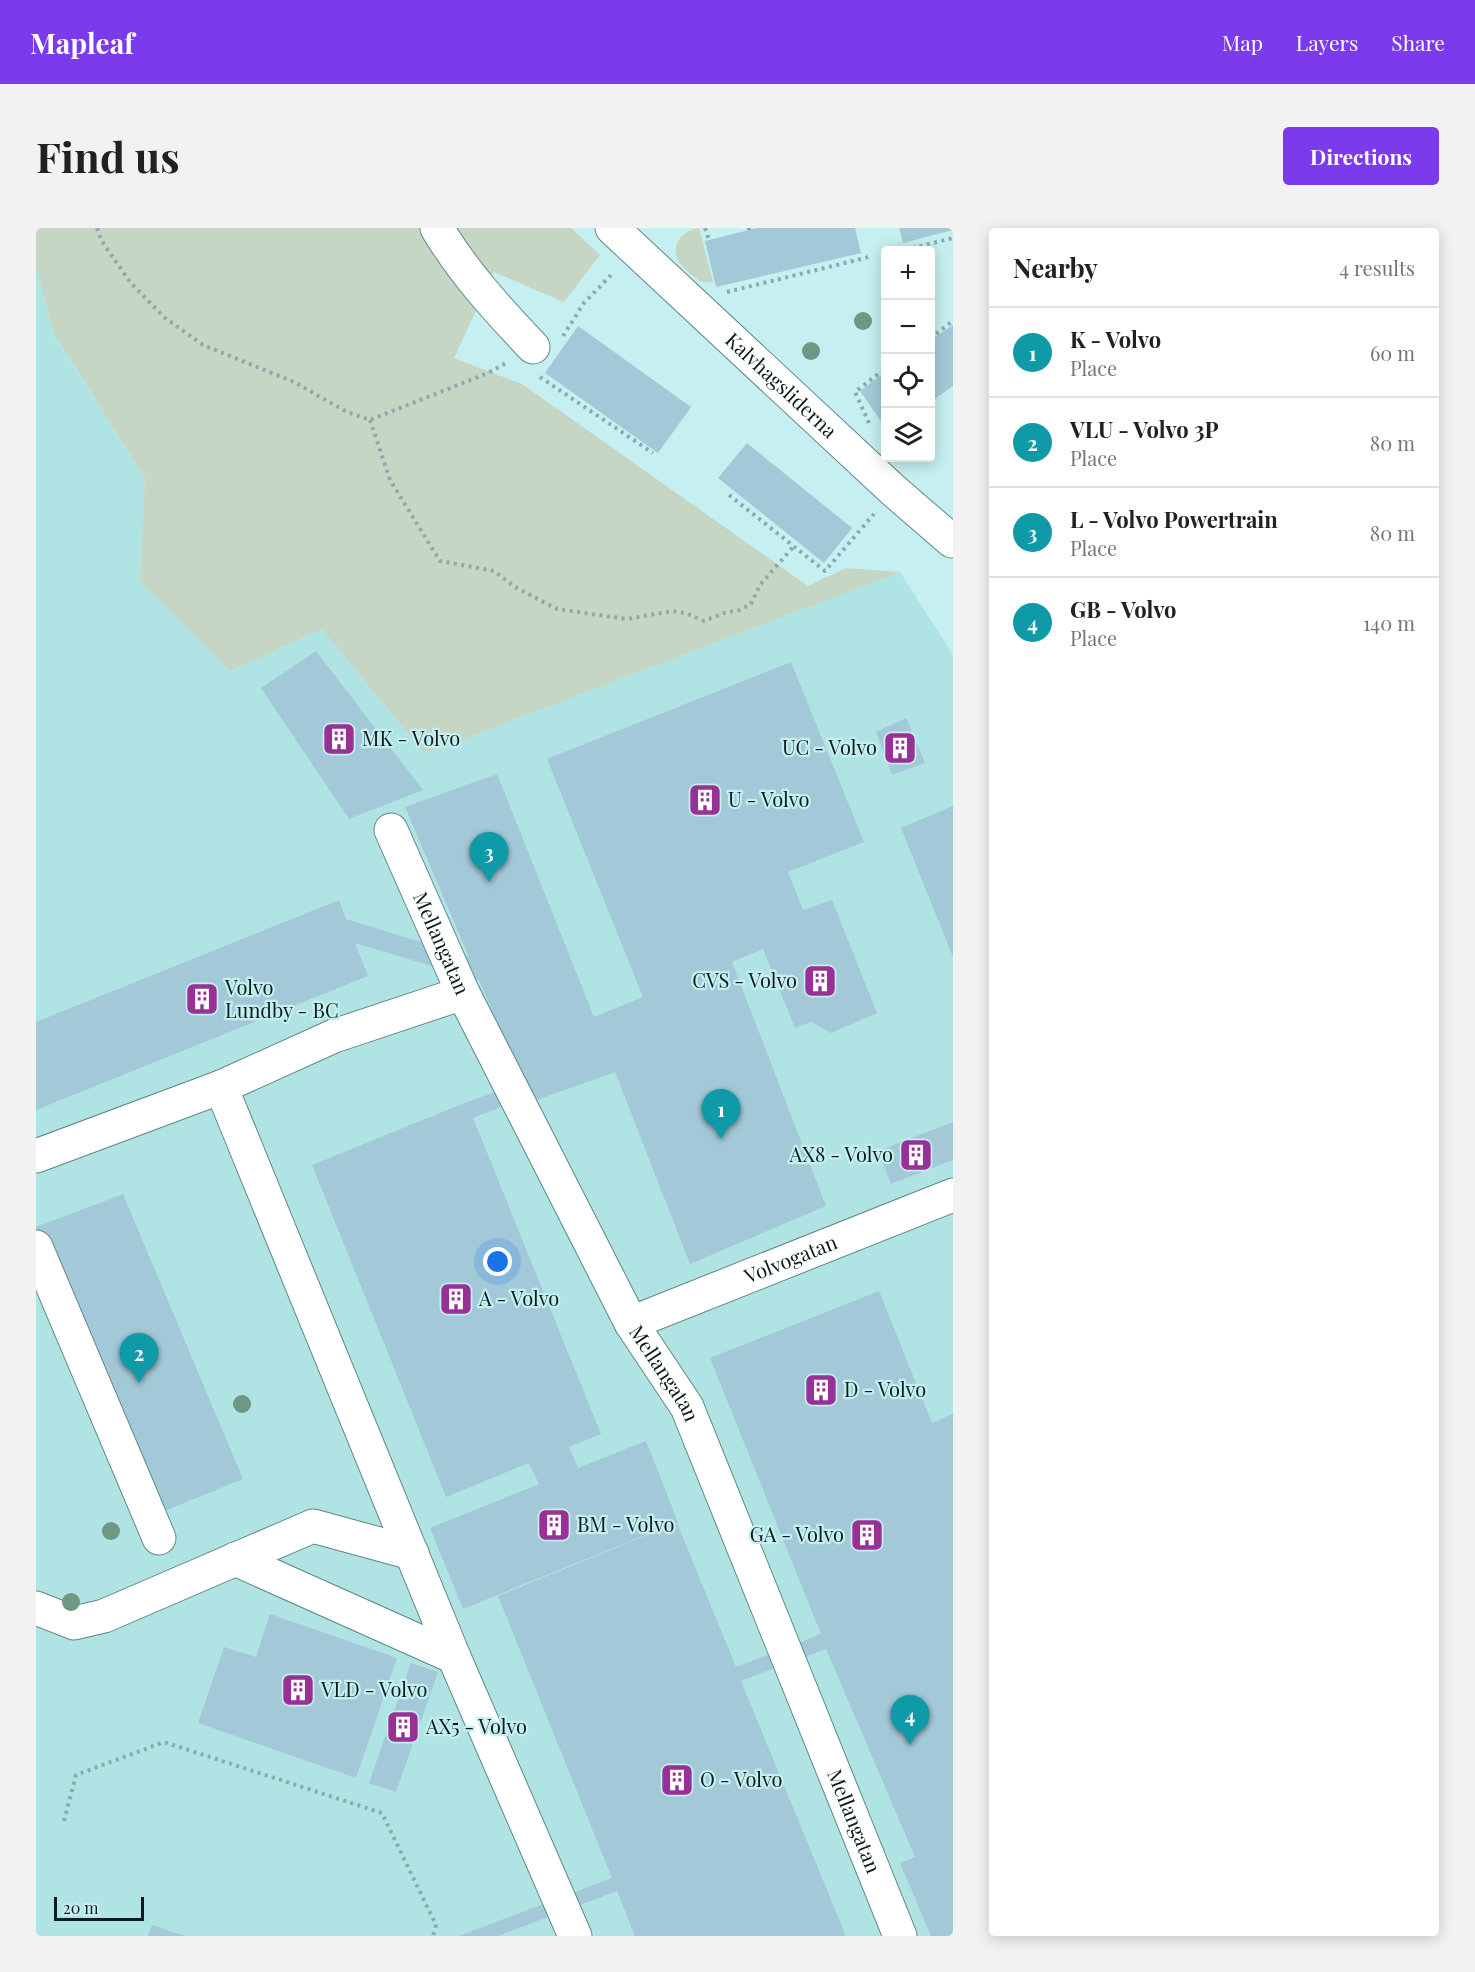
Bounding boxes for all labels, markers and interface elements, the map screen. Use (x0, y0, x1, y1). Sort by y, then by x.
text: Mapleaf (30, 24, 134, 61)
text: Map (1222, 28, 1263, 56)
text: Layers (1296, 28, 1358, 56)
text: Share (1391, 28, 1445, 56)
button: Directions (1283, 127, 1439, 185)
text: Find us (36, 128, 180, 184)
map controls (881, 246, 935, 462)
button: + (881, 246, 935, 300)
text: Nearby (1013, 250, 1098, 285)
text: 4 results (1339, 254, 1415, 281)
button: − (881, 300, 935, 354)
text: K - Volvo (1070, 324, 1161, 354)
street label: Kalvhagsliderna (720, 326, 844, 443)
text: 1 (1029, 339, 1036, 366)
text: 60 m (1370, 339, 1415, 366)
button: locate (881, 354, 935, 408)
text: Place (1070, 354, 1117, 381)
button: layers (881, 408, 935, 462)
text: VLU - Volvo 3P (1070, 414, 1219, 444)
text: 2 (1027, 429, 1038, 456)
text: 80 m (1370, 429, 1415, 456)
text: Place (1070, 444, 1117, 471)
text: L - Volvo Powertrain (1070, 504, 1278, 534)
text: 3 (1028, 519, 1037, 546)
text: 80 m (1370, 519, 1415, 546)
text: Place (1070, 534, 1117, 561)
text: GB - Volvo (1070, 594, 1177, 624)
text: 4 (1027, 609, 1038, 636)
text: 140 m (1363, 609, 1415, 636)
text: Place (1070, 624, 1117, 651)
building icon: MK - Volvo (321, 721, 357, 757)
place label: MK - Volvo (362, 724, 460, 751)
building icon: UC - Volvo (882, 730, 918, 766)
place label: UC - Volvo (782, 733, 877, 760)
building icon: U - Volvo (687, 782, 723, 818)
place label: U - Volvo (728, 785, 809, 812)
pin: 3 (470, 832, 508, 882)
street label: Mellangatan (408, 887, 477, 999)
building icon: CVS - Volvo (802, 963, 838, 999)
place label: CVS - Volvo (692, 966, 797, 993)
place label: Volvo Lundby - BC (224, 973, 339, 1023)
building icon: Volvo Lundby - BC (184, 981, 220, 1017)
pin: 1 (702, 1090, 740, 1139)
building icon: AX8 - Volvo (898, 1137, 934, 1173)
place label: AX8 - Volvo (789, 1140, 893, 1167)
street label: Volvogatan (739, 1227, 841, 1289)
your location (483, 1247, 512, 1276)
building icon: A - Volvo (438, 1281, 474, 1317)
place label: A - Volvo (478, 1284, 559, 1311)
street label: Mellangatan (624, 1319, 706, 1425)
pin: 2 (120, 1334, 158, 1383)
building icon: D - Volvo (803, 1372, 839, 1408)
place label: D - Volvo (844, 1375, 926, 1402)
building icon: BM - Volvo (536, 1507, 572, 1543)
place label: BM - Volvo (577, 1510, 674, 1537)
building icon: GA - Volvo (849, 1517, 885, 1553)
place label: GA - Volvo (750, 1520, 844, 1547)
building icon: VLD - Volvo (280, 1672, 316, 1708)
place label: VLD - Volvo (320, 1675, 428, 1702)
pin: 4 (890, 1696, 930, 1745)
building icon: AX5 - Volvo (385, 1709, 421, 1745)
place label: AX5 - Volvo (425, 1712, 527, 1739)
building icon: O - Volvo (659, 1762, 695, 1798)
place label: O - Volvo (700, 1765, 783, 1792)
street label: Mellangatan (822, 1765, 888, 1877)
scale bar (54, 1894, 144, 1922)
text: 20 m (63, 1897, 98, 1918)

